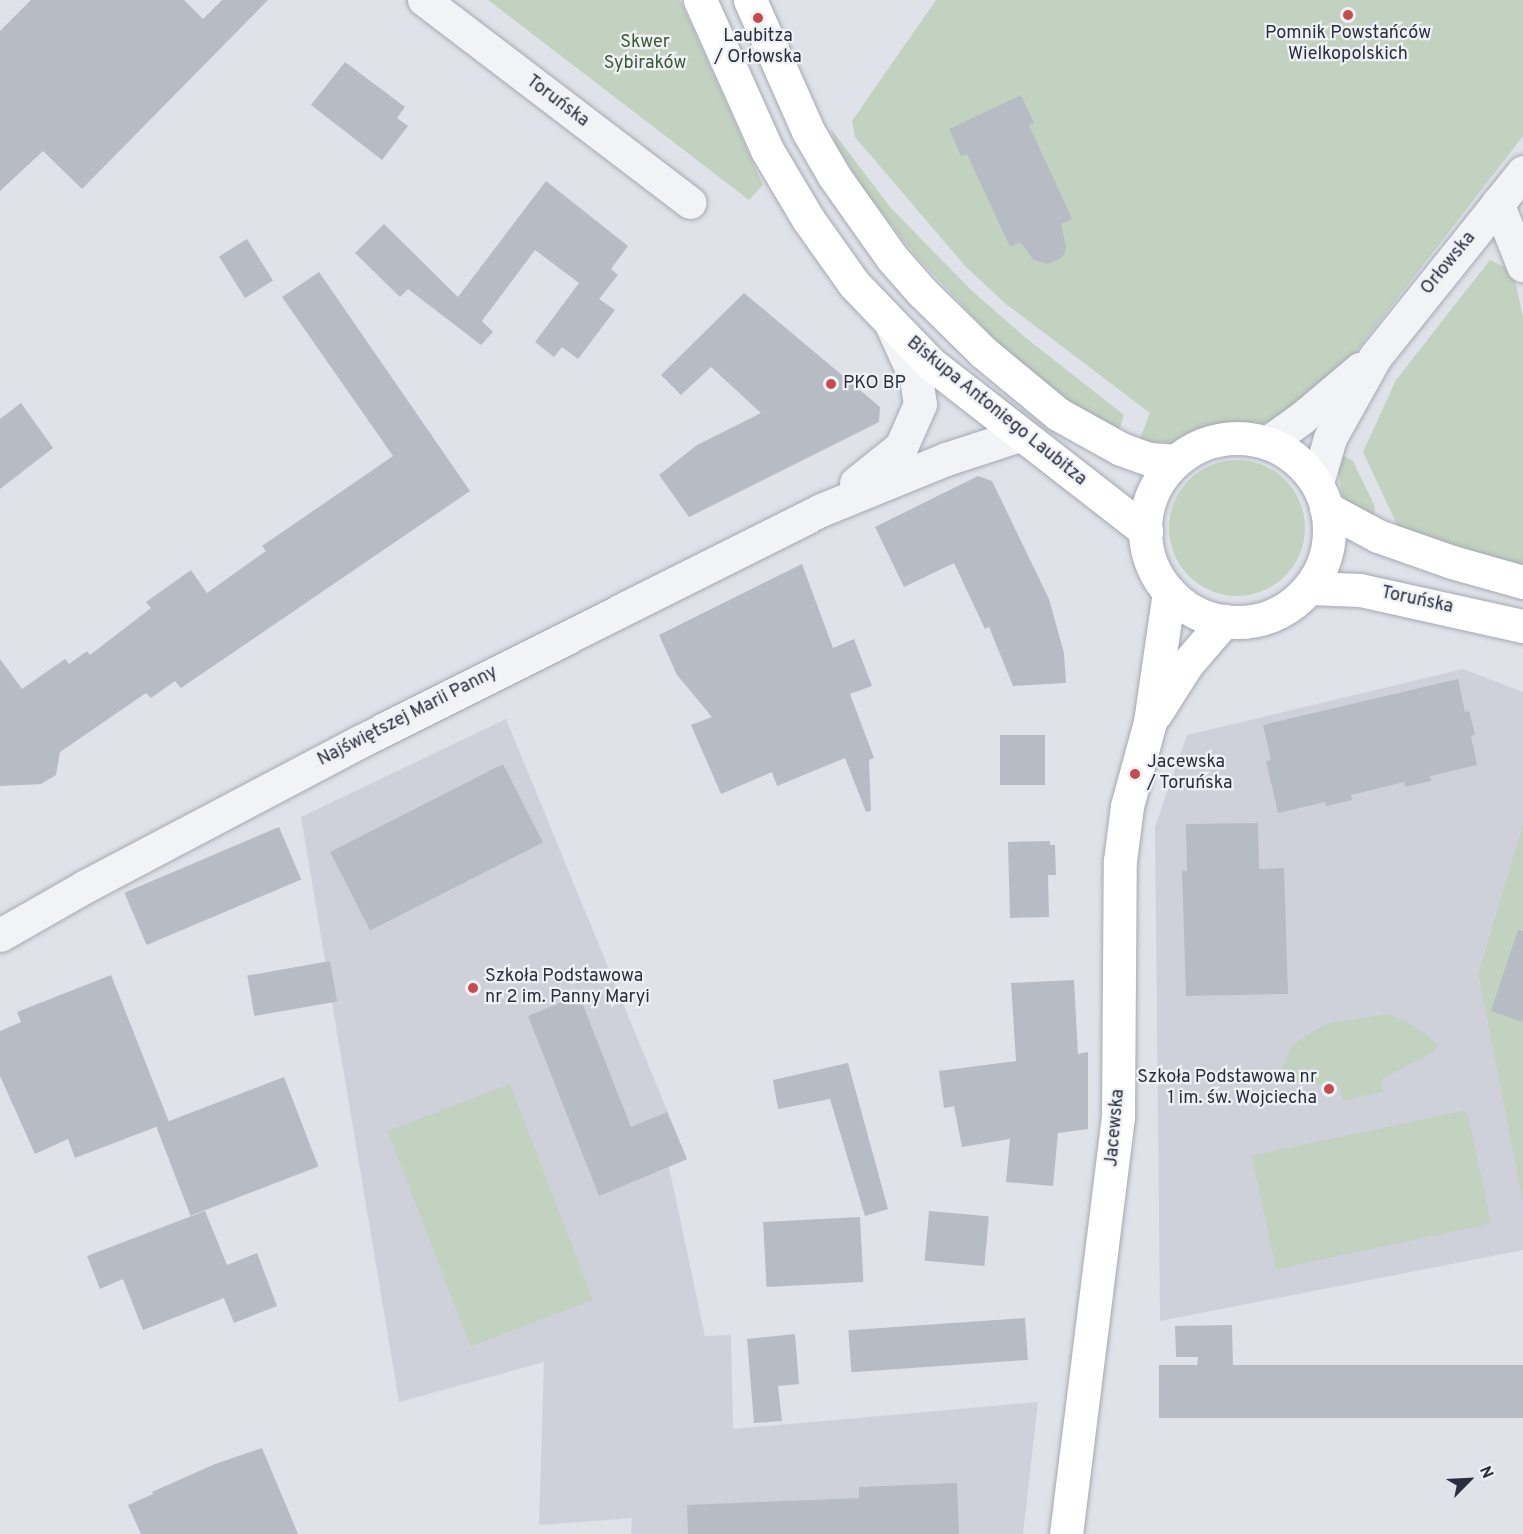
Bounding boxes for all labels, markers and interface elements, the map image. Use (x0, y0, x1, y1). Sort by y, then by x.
marker: Pomnik Powstańców Wielkopolskich (1341, 8, 1355, 22)
marker: Laubitza / Orłowska (751, 11, 765, 25)
place label: Pomnik Powstańców Wielkopolskich (1265, 24, 1431, 66)
place label: Laubitza / Orłowska (714, 27, 802, 70)
park label: Skwer Sybiraków (604, 33, 686, 76)
street label: Toruńska (521, 71, 593, 133)
street label: Orłowska (1417, 228, 1481, 300)
street label: Biskupa Antoniego Laubitza (901, 333, 1091, 491)
place label: PKO BP (843, 373, 906, 395)
marker: PKO BP (824, 377, 838, 391)
street label: Toruńska (1379, 583, 1455, 619)
street label: Najświętszej Marii Panny (314, 662, 502, 772)
place label: Jacewska / Toruńska (1147, 753, 1233, 795)
marker: Jacewska / Toruńska (1128, 767, 1142, 781)
place label: Szkoła Podstawowa nr 2 im. Panny Maryi (485, 967, 650, 1010)
marker: Szkoła Podstawowa nr 2 im. Panny Maryi (466, 981, 480, 995)
place label: Szkoła Podstawowa nr 1 im. św. Wojciecha (1137, 1068, 1317, 1110)
marker: Szkoła Podstawowa nr 1 im. św. Wojciecha (1322, 1082, 1336, 1096)
street label: Jacewska (1102, 1088, 1130, 1168)
north arrow (1439, 1450, 1499, 1510)
text: N (1474, 1463, 1497, 1482)

